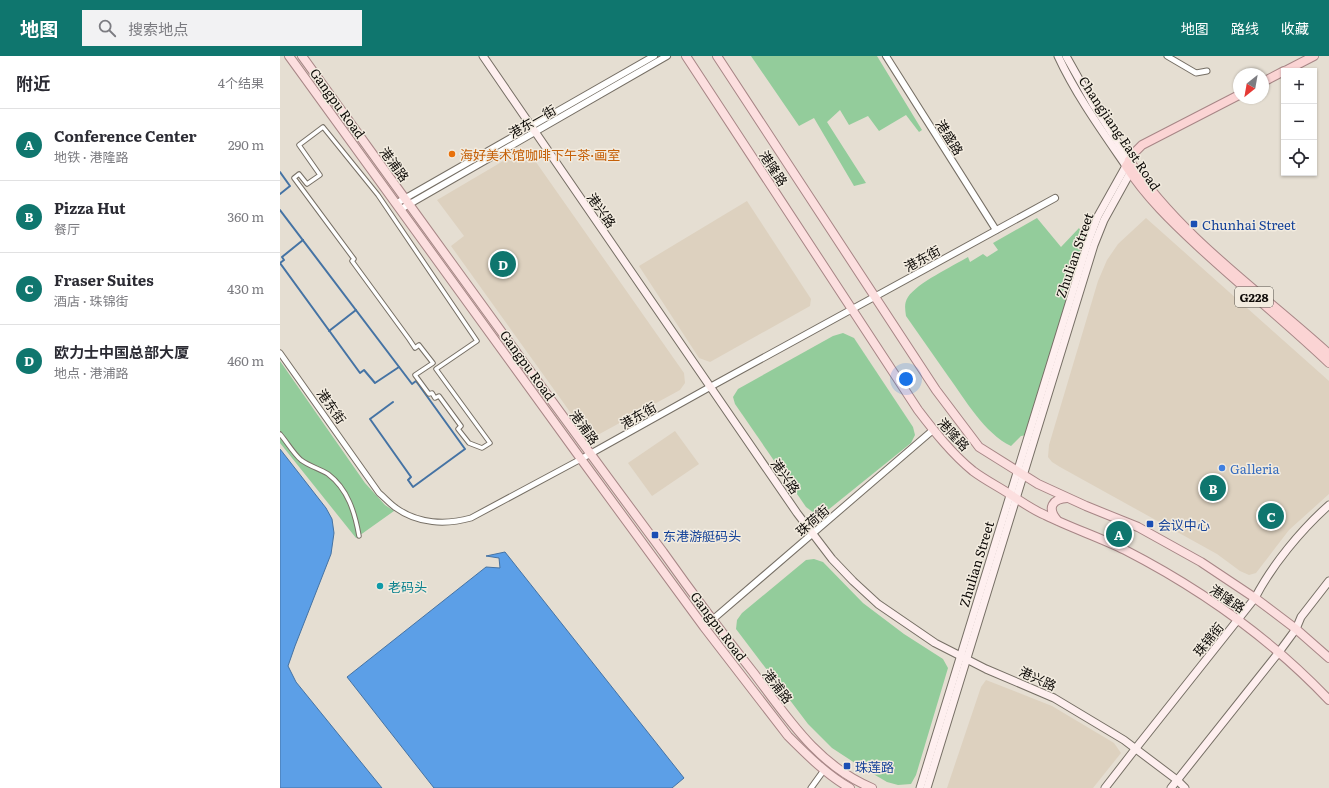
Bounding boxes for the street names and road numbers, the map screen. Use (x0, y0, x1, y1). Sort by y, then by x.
street label: Gangpu Road (306, 64, 370, 142)
street label: Changjiang East Road (1075, 72, 1165, 194)
street label: 港东一街 (505, 100, 559, 142)
street label: 港盛路 (932, 115, 968, 159)
street label: 港浦路 (376, 143, 414, 185)
street label: 港隆路 (755, 146, 793, 190)
street label: 港兴路 (583, 189, 621, 231)
street label: Zhulian Street (1051, 209, 1098, 300)
street label: 港东街 (900, 240, 944, 276)
road number: G228 (1235, 287, 1273, 307)
street label: Gangpu Road (496, 326, 560, 404)
street label: 港东街 (313, 385, 351, 427)
street label: 港东街 (616, 397, 660, 433)
street label: 港浦路 (566, 406, 604, 448)
street label: 港隆路 (934, 413, 974, 455)
street label: 港兴路 (767, 455, 805, 497)
street label: 珠荷街 (791, 500, 833, 540)
street label: Zhulian Street (954, 518, 998, 609)
street label: 港隆路 (1207, 579, 1249, 617)
street label: Gangpu Road (686, 587, 752, 665)
street label: 珠锦街 (1188, 618, 1228, 660)
street label: 港兴路 (1016, 661, 1060, 695)
street label: 港浦路 (759, 665, 797, 707)

